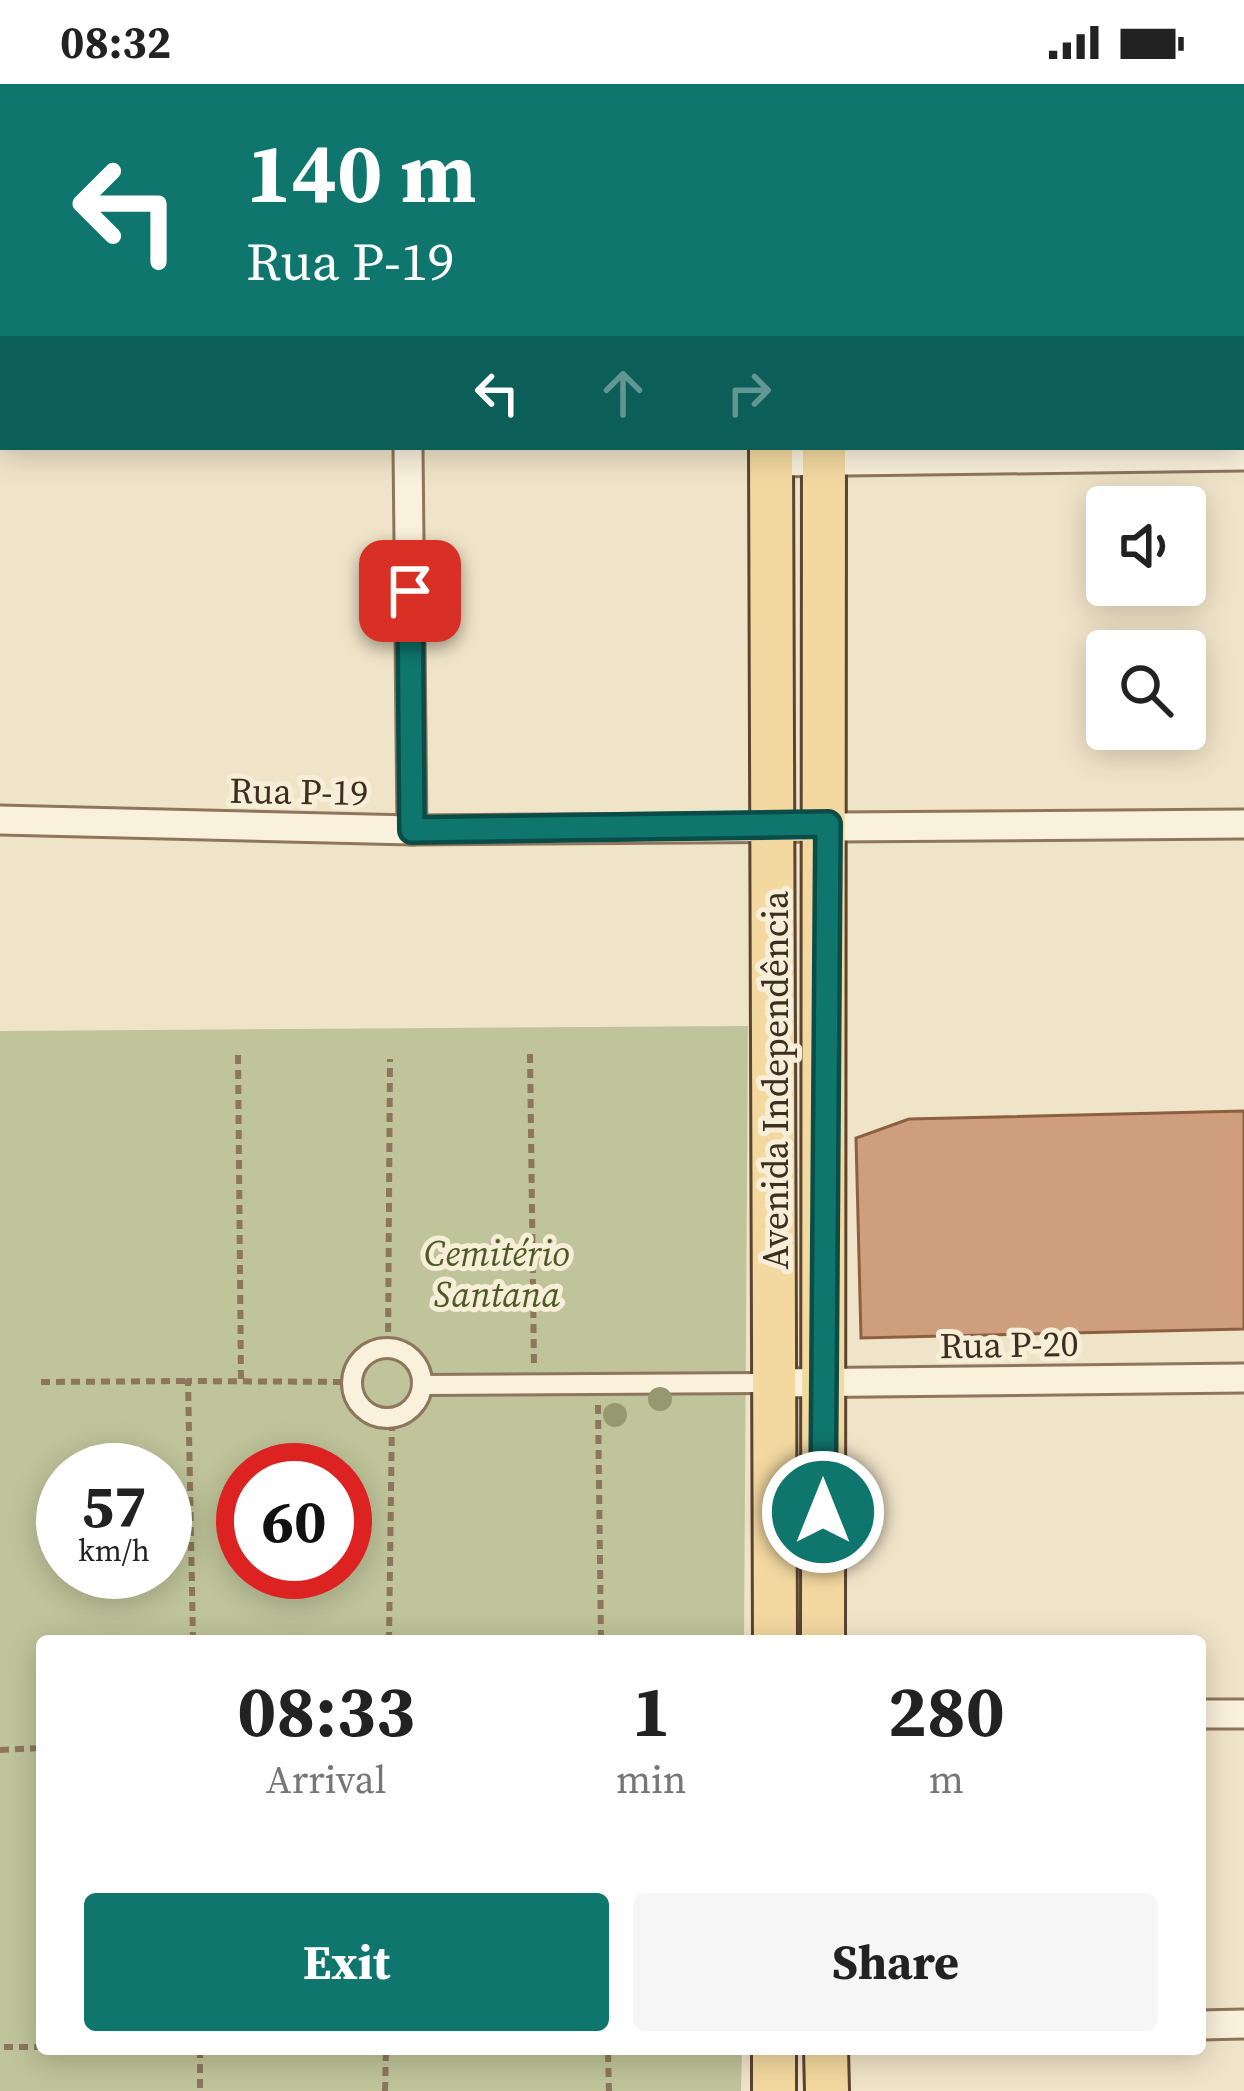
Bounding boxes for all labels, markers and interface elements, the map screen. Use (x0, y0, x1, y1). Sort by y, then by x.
text: 08:32 (60, 11, 171, 73)
text: 140 m (246, 115, 477, 230)
icon: left (48, 132, 204, 288)
text: Rua P-19 (246, 224, 455, 298)
icon: left (464, 360, 530, 426)
icon: ahead (590, 360, 656, 426)
icon: right (716, 360, 782, 426)
map controls (1086, 486, 1206, 750)
button: sound (1086, 486, 1206, 606)
pin (359, 540, 461, 642)
icon: arrive (377, 558, 443, 624)
button: search (1086, 630, 1206, 750)
street label: Rua P-19 (229, 766, 369, 817)
street label: Avenida Independência (751, 890, 800, 1269)
park label: Cemitério Santana (424, 1229, 570, 1319)
street label: Rua P-20 (939, 1319, 1079, 1370)
speed limit sign: 60 (216, 1443, 372, 1599)
position arrow (760, 1449, 886, 1575)
text: 57 (81, 1465, 147, 1547)
text: km/h (78, 1530, 150, 1571)
text: 08:33 (237, 1661, 415, 1760)
text: 1 (632, 1661, 671, 1760)
text: 280 (888, 1661, 1005, 1760)
text: Arrival (266, 1753, 386, 1806)
text: min (616, 1753, 687, 1806)
text: m (929, 1753, 964, 1806)
button: Exit (84, 1893, 609, 2031)
button: Share (633, 1893, 1158, 2031)

